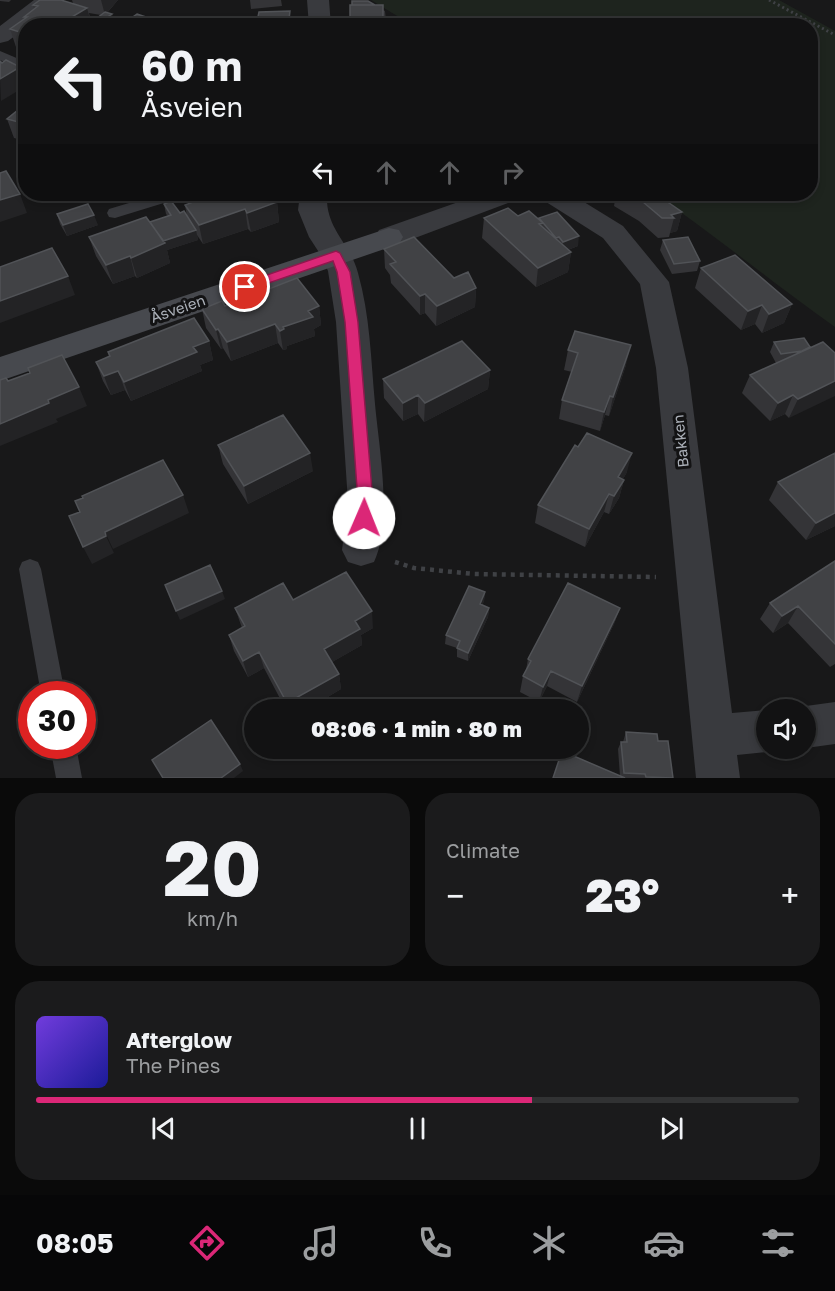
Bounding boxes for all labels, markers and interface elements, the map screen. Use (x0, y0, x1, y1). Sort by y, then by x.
text: 60 m (141, 40, 242, 90)
icon: left (42, 42, 120, 120)
text: Åsveien (141, 91, 243, 123)
icon: left (307, 156, 340, 189)
icon: ahead (370, 156, 403, 189)
icon: ahead (433, 156, 466, 189)
icon: right (496, 156, 529, 189)
pin (219, 261, 270, 312)
icon: arrive (228, 270, 261, 303)
street label: Åsveien (148, 290, 207, 326)
street label: Bakken (668, 414, 692, 468)
position arrow (332, 486, 396, 550)
speed limit sign: 30 (18, 681, 96, 759)
map controls (756, 699, 816, 759)
button: sound (756, 699, 816, 759)
text: 08:06 · 1 min · 80 m (311, 715, 522, 742)
text: 20 (163, 820, 262, 913)
text: Climate (446, 838, 520, 862)
text: 23° (586, 868, 659, 922)
text: − (446, 876, 464, 915)
text: + (781, 876, 799, 915)
text: km/h (187, 906, 238, 930)
text: Afterglow (126, 1026, 232, 1053)
text: The Pines (126, 1053, 220, 1077)
icon: previous (147, 1112, 180, 1145)
icon: pause (401, 1112, 434, 1145)
icon: next (655, 1112, 688, 1145)
icon: directions (186, 1222, 228, 1264)
icon: music (300, 1222, 342, 1264)
icon: phone (414, 1222, 456, 1264)
icon: climate (528, 1222, 570, 1264)
icon: car (643, 1222, 685, 1264)
icon: filters (757, 1222, 799, 1264)
text: 08:05 (36, 1227, 114, 1259)

